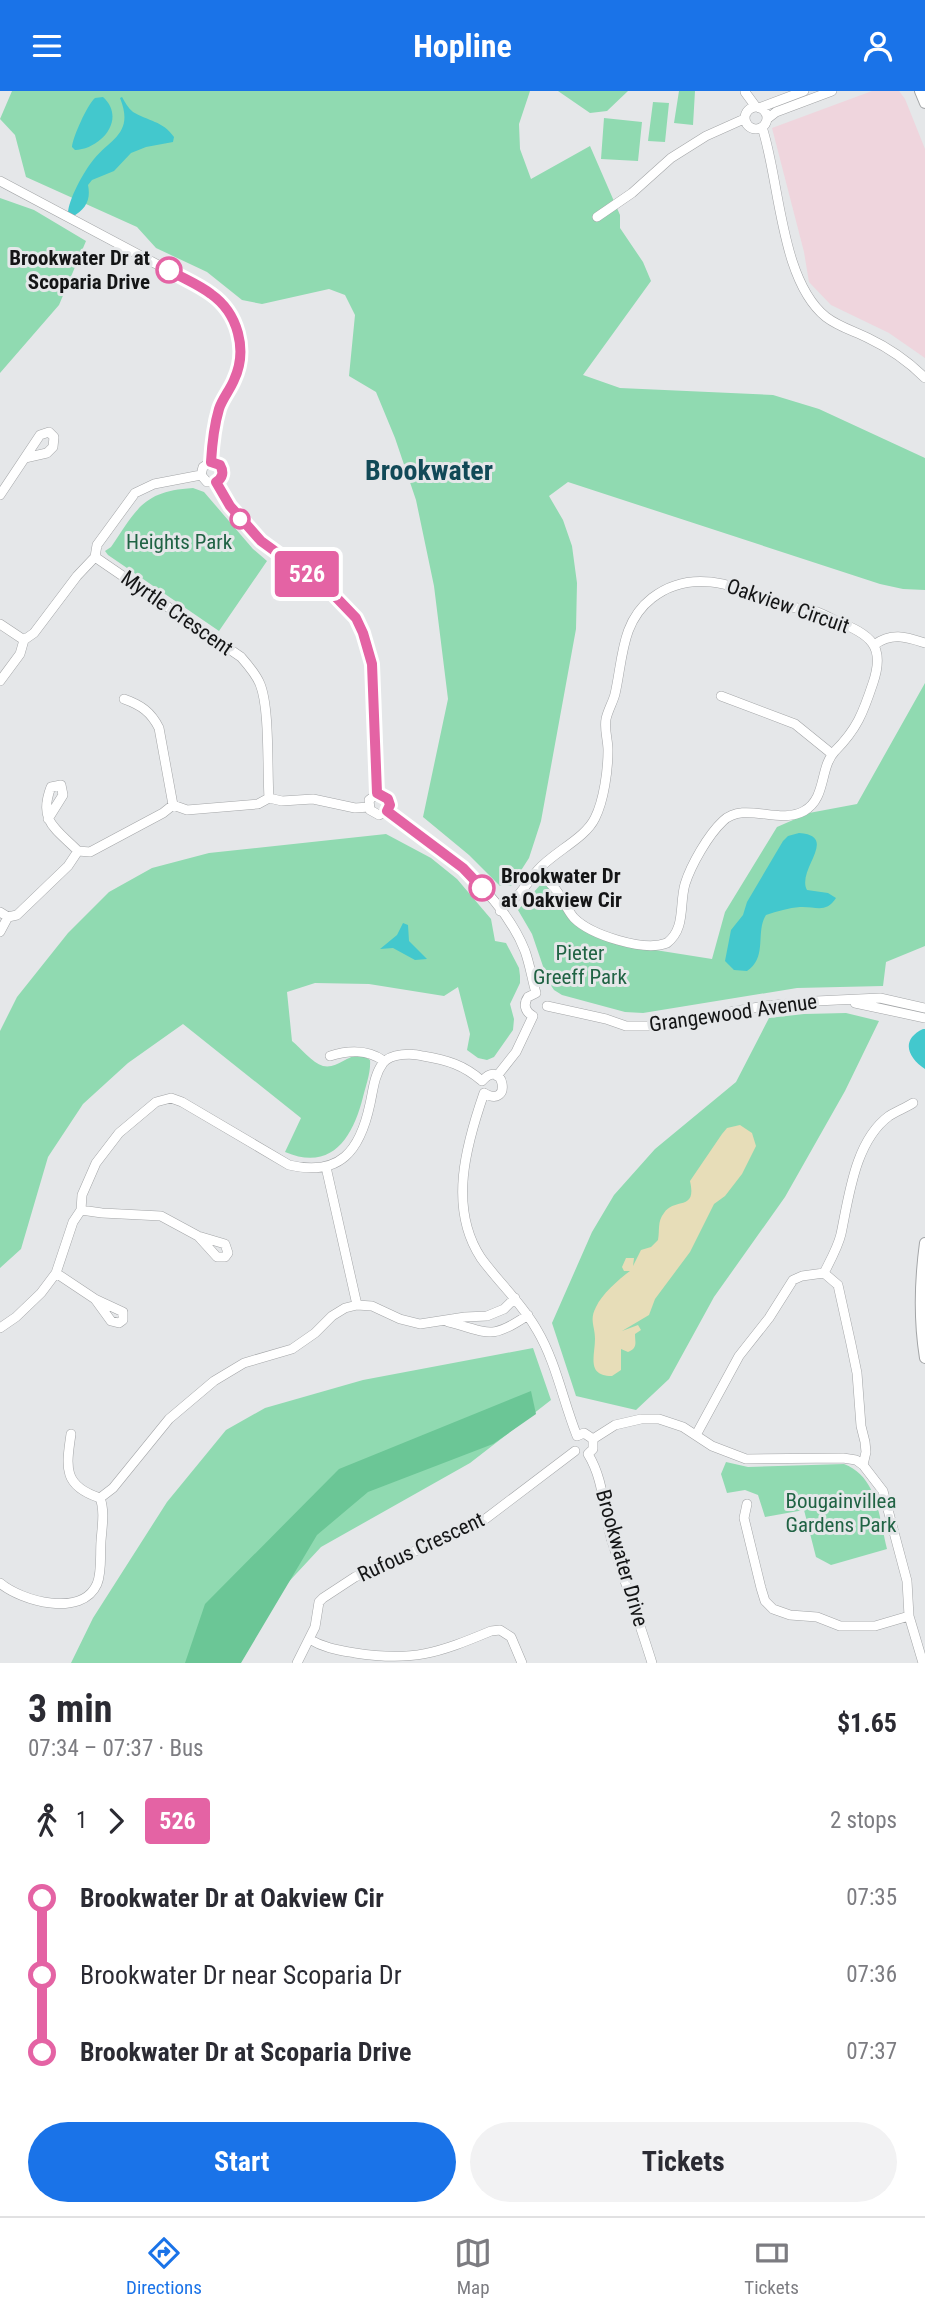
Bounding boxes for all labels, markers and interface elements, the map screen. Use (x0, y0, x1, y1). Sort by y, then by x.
icon: menu (28, 27, 66, 65)
text: Hopline (413, 27, 512, 65)
icon: person (859, 27, 897, 65)
place label: Brookwater Dr at Scoparia Drive (9, 246, 150, 294)
marker: Brookwater Dr at Scoparia Drive (156, 257, 182, 283)
district label: Brookwater (365, 454, 493, 487)
unlabelled marker (230, 509, 250, 529)
park label: Heights Park (126, 530, 233, 554)
line badge: 526 (267, 551, 347, 597)
text: 526 (289, 560, 325, 588)
street label: Myrtle Crescent (117, 566, 237, 660)
street label: Oakview Circuit (724, 574, 852, 638)
place label: Brookwater Dr at Oakview Cir (501, 864, 622, 912)
marker: Brookwater Dr at Oakview Cir (469, 875, 495, 901)
park label: Pieter Greeff Park (533, 941, 627, 989)
street label: Grangewood Avenue (648, 989, 819, 1037)
street label: Brookwater Drive (591, 1487, 653, 1629)
park label: Bougainvillea Gardens Park (786, 1489, 897, 1537)
street label: Rufous Crescent (354, 1507, 488, 1587)
text: 3 min (28, 1687, 112, 1731)
text: $1.65 (837, 1708, 897, 1738)
text: 07:34 – 07:37 · Bus (28, 1735, 204, 1762)
icon: walk (28, 1802, 66, 1840)
icon: forward (97, 1802, 135, 1840)
text: 1 (76, 1807, 87, 1834)
text: 526 (159, 1807, 196, 1835)
text: 2 stops (830, 1807, 897, 1834)
text: Brookwater Dr at Oakview Cir (80, 1883, 384, 1913)
text: 07:35 (846, 1884, 897, 1911)
text: Brookwater Dr near Scoparia Dr (80, 1960, 402, 1990)
text: 07:36 (846, 1961, 897, 1988)
text: Brookwater Dr at Scoparia Drive (80, 2037, 412, 2067)
text: 07:37 (846, 2038, 897, 2065)
button: Start (28, 2122, 456, 2202)
button: Tickets (470, 2122, 897, 2202)
tab: Directions (126, 2234, 202, 2299)
tab: Map (454, 2234, 492, 2299)
tab: Tickets (744, 2234, 799, 2299)

